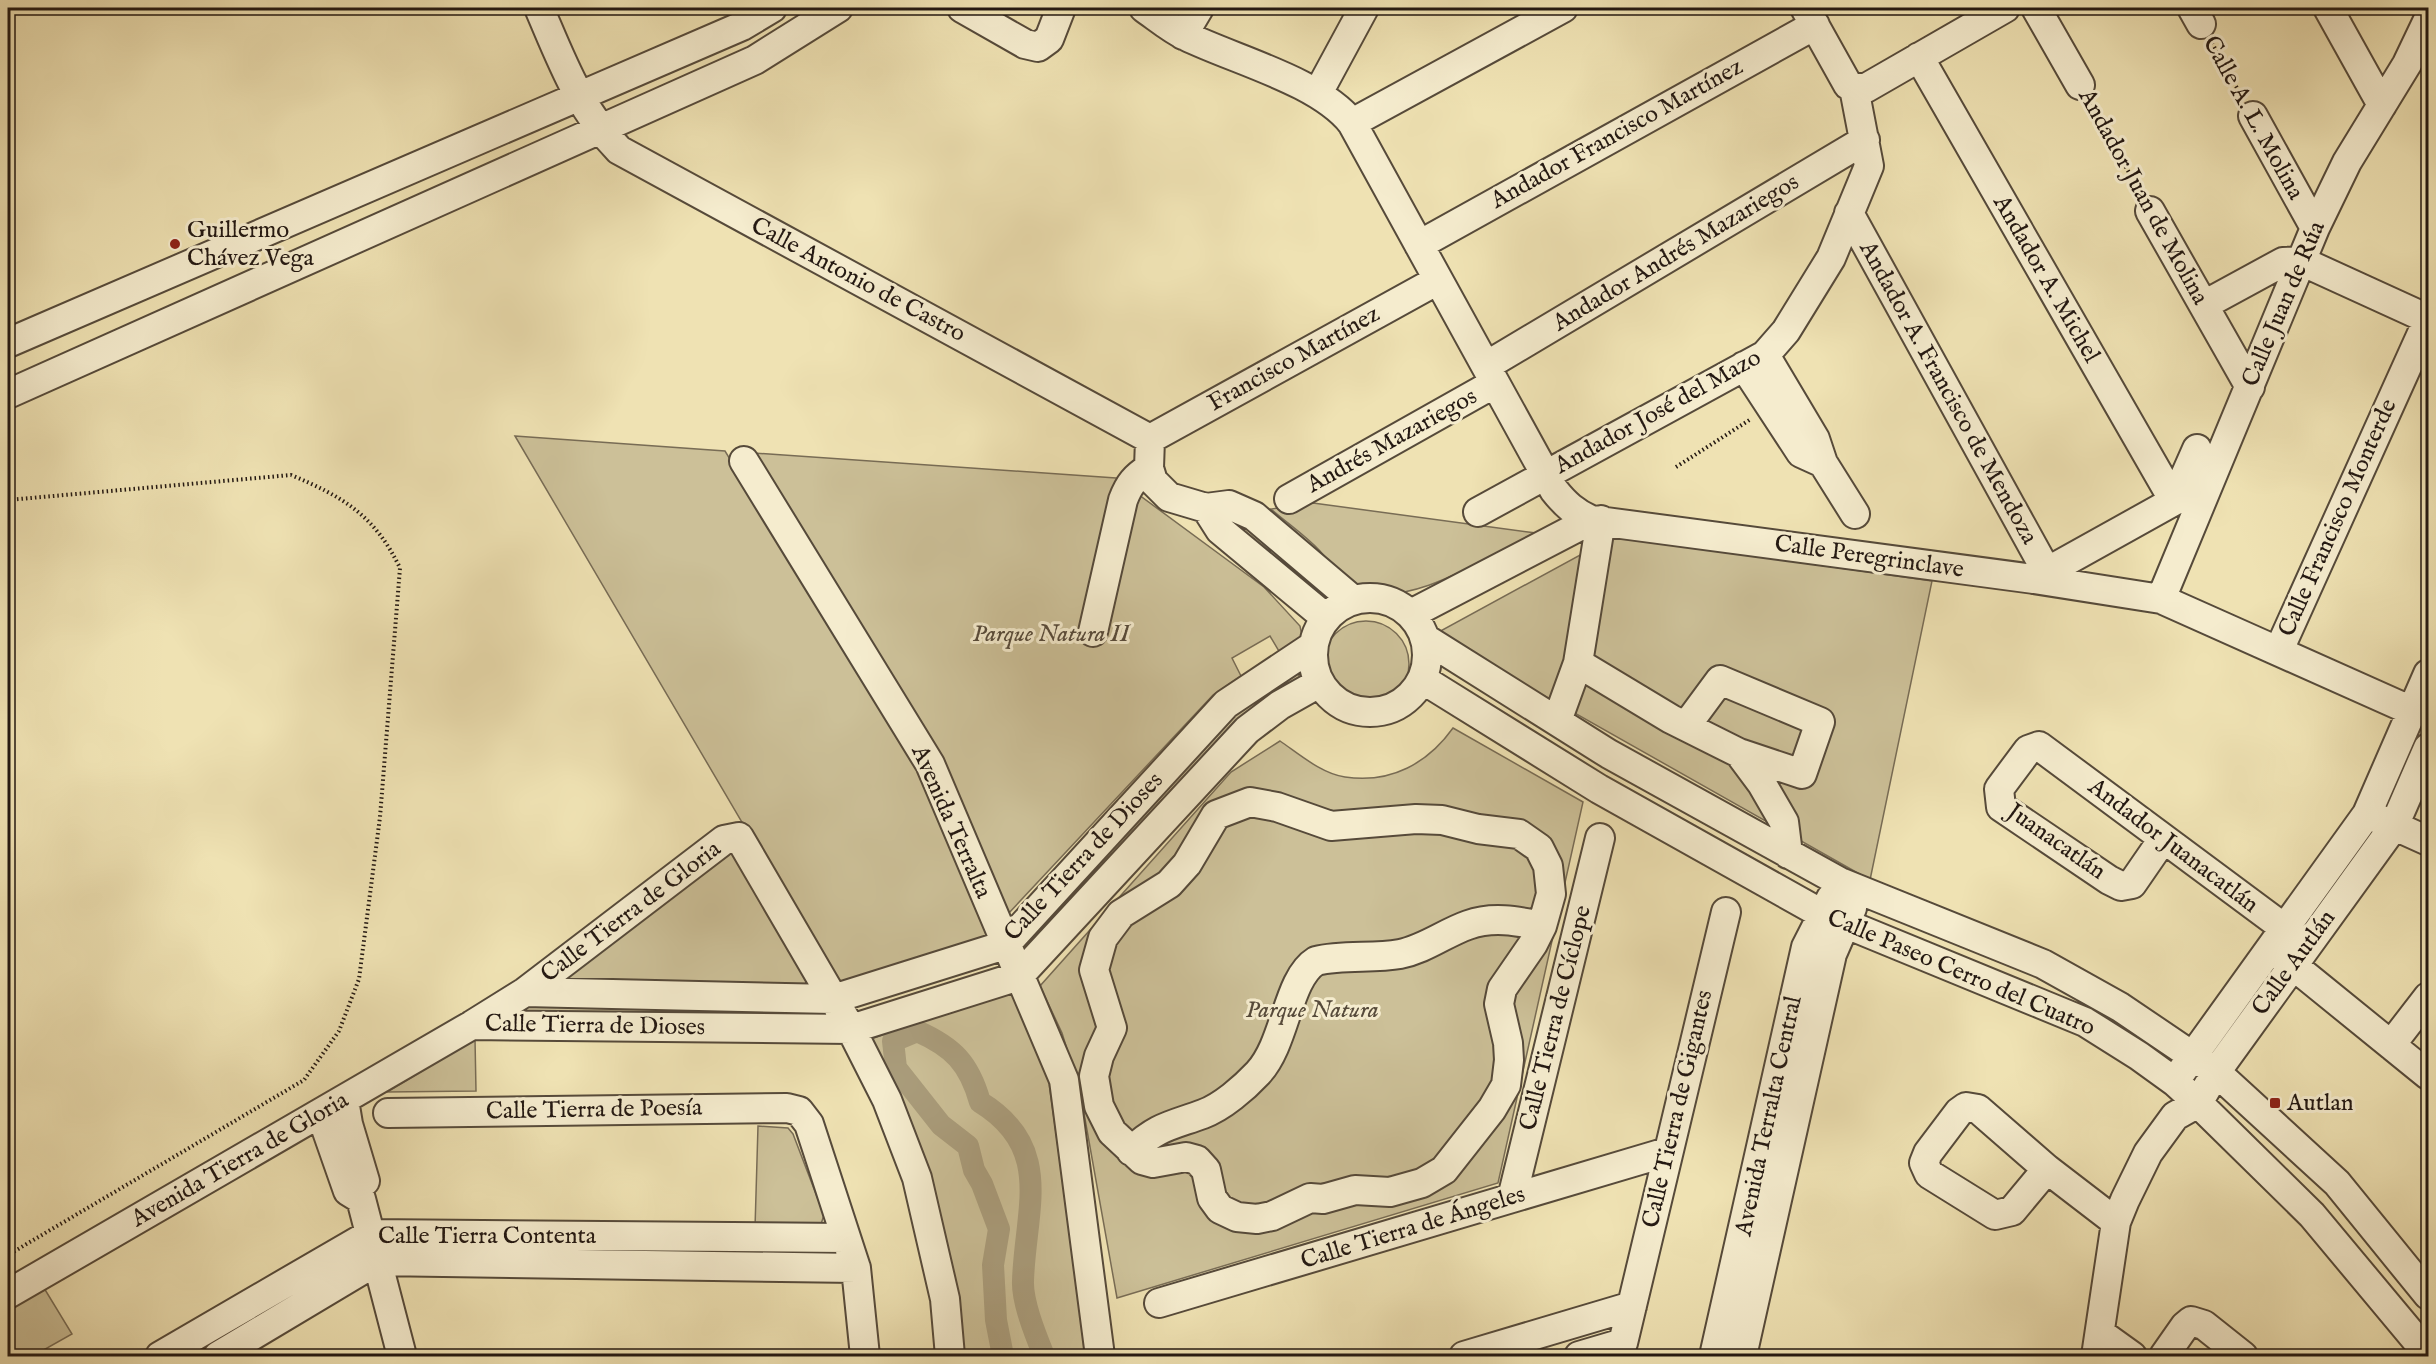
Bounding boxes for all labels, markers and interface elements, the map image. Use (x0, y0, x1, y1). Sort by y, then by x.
street label: Calle A. L. Molina (2195, 31, 2311, 206)
street label: Andador Francisco Martínez (1485, 52, 1749, 217)
street label: Andador Juan de Molina (2070, 83, 2216, 311)
street label: Andador Andrés Mazariegos (1546, 167, 1805, 339)
street label: Andador A. Michel (1985, 189, 2107, 369)
street label: Calle Antonio de Castro (745, 210, 971, 350)
place label: Guillermo Chávez Vega (187, 215, 314, 274)
street label: Calle Juan de Rúa (2235, 216, 2333, 391)
street label: Andador A. Francisco de Mendoza (1851, 235, 2045, 551)
marker: Guillermo Chávez Vega (168, 237, 182, 251)
street label: Francisco Martínez (1203, 299, 1385, 419)
street label: Andador José del Mazo (1548, 342, 1767, 482)
street label: Andrés Mazariegos (1300, 381, 1483, 501)
street label: Calle Francisco Monterde (2272, 394, 2404, 642)
street label: Calle Peregrinclave (1772, 528, 1966, 586)
park label: Parque Natura II (972, 619, 1132, 650)
street label: Avenida Terralta (903, 740, 999, 904)
street label: Calle Tierra de Dioses (998, 766, 1170, 948)
street label: Andador Juanacatlán (2081, 771, 2265, 920)
street label: Juanacatlán (1998, 795, 2112, 887)
street label: Calle Tierra de Gloria (535, 834, 728, 990)
street label: Calle Tierra de Cíclope (1513, 902, 1599, 1134)
street label: Calle Paseo Cerro del Cuatro (1822, 902, 2100, 1044)
street label: Calle Autlán (2245, 904, 2343, 1022)
street label: Calle Tierra de Gigantes (1636, 987, 1720, 1231)
street label: Avenida Terralta Central (1728, 993, 1810, 1240)
park label: Parque Natura (1245, 995, 1379, 1026)
street label: Calle Tierra de Dioses (485, 1009, 705, 1043)
street label: Avenida Tierra de Gloria (125, 1085, 355, 1235)
place label: Autlan (2286, 1088, 2354, 1119)
street label: Calle Tierra de Poesía (485, 1093, 703, 1127)
marker: Autlan (2268, 1096, 2282, 1110)
street label: Calle Tierra de Ángeles (1297, 1179, 1529, 1277)
street label: Calle Tierra Contenta (378, 1221, 597, 1252)

